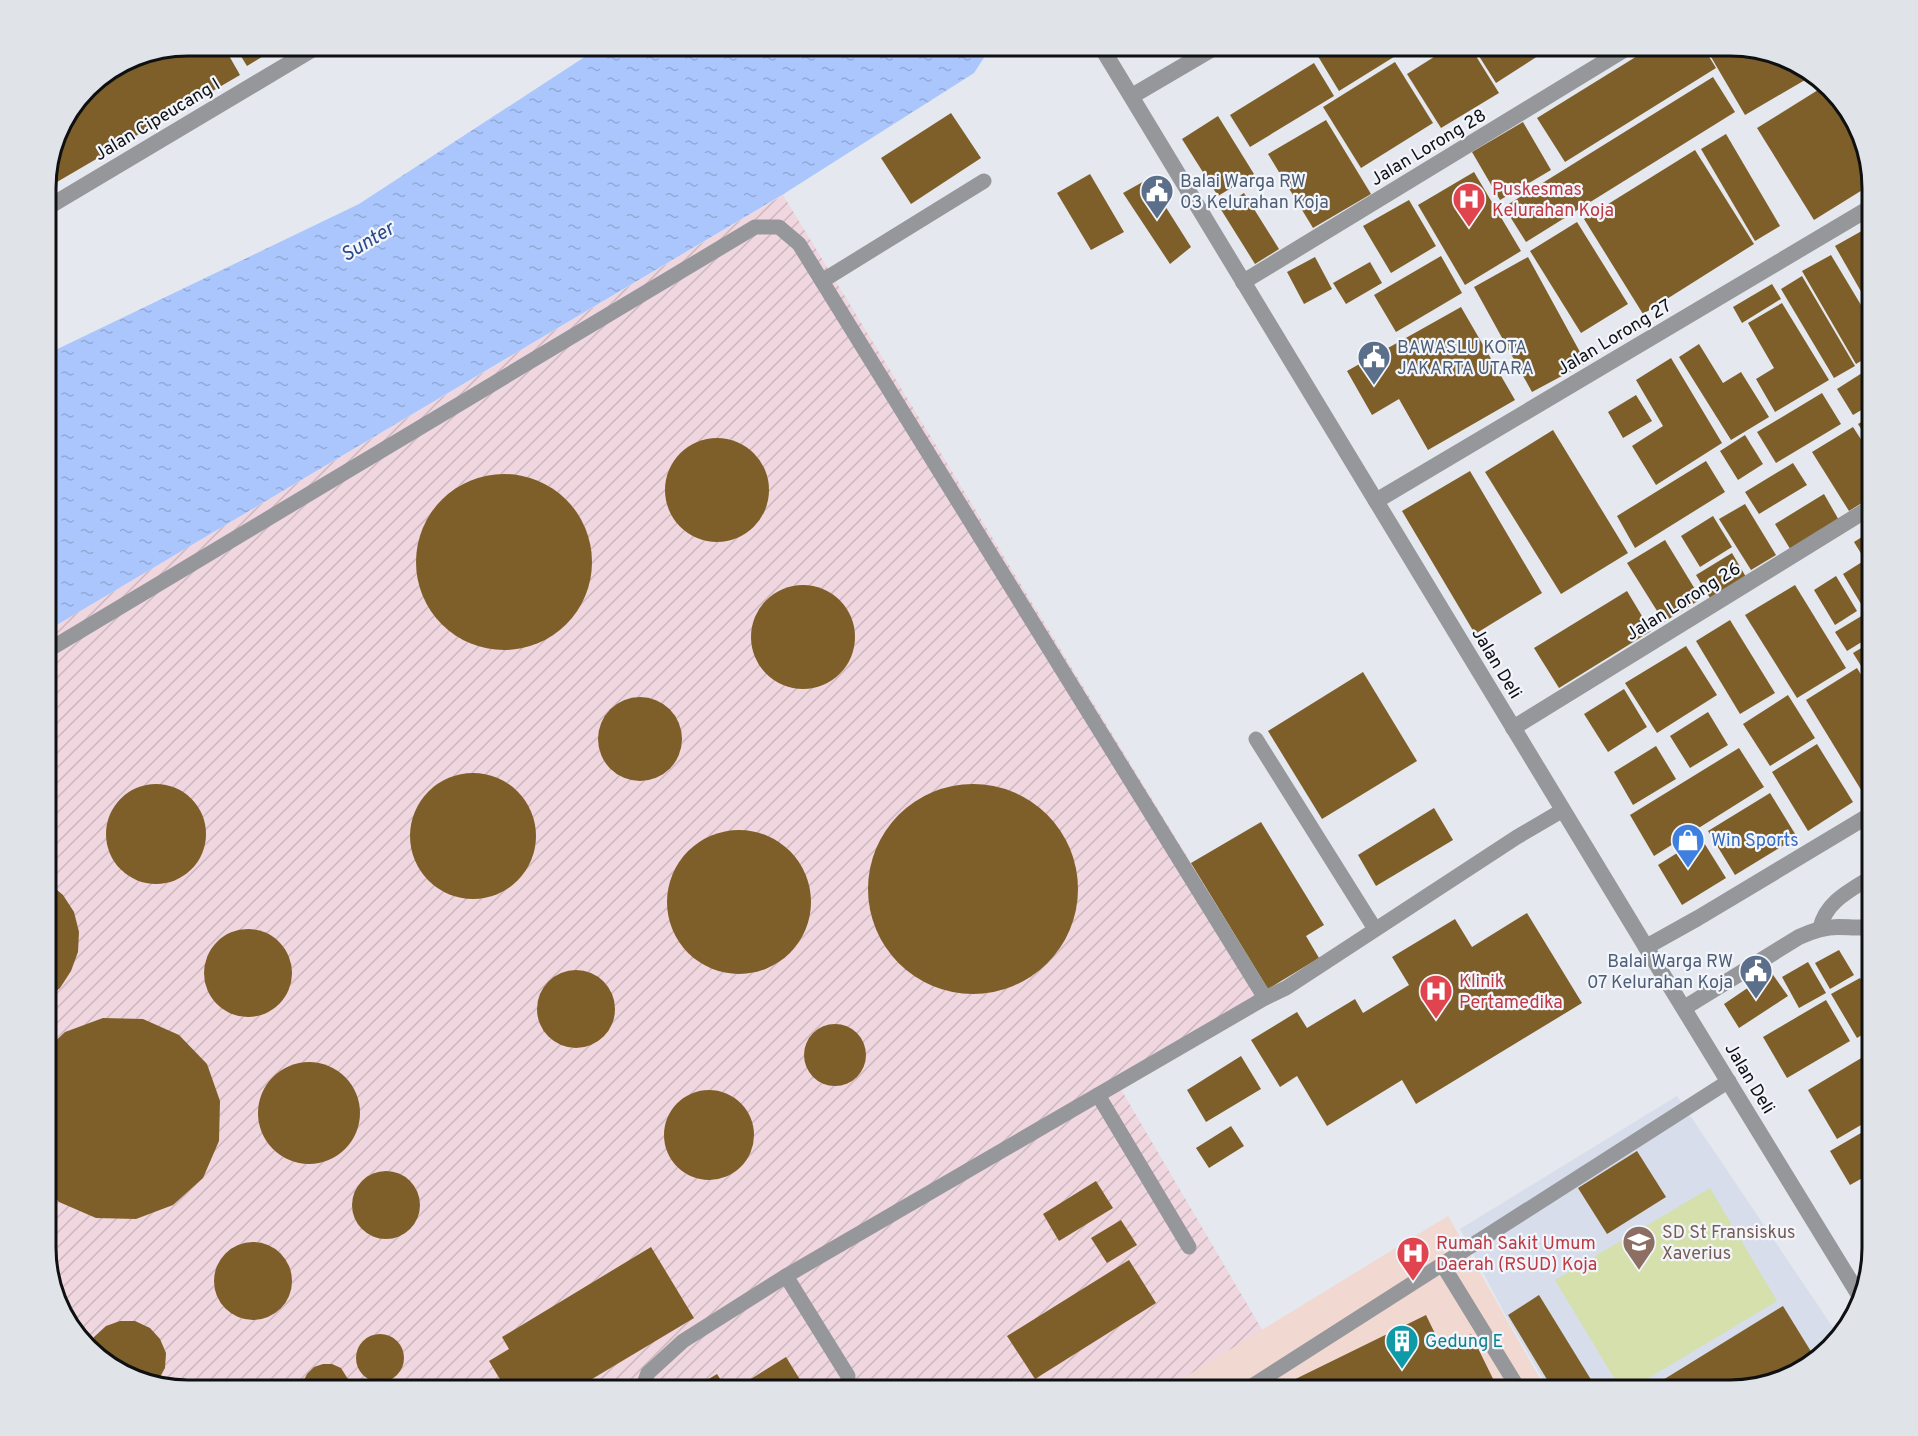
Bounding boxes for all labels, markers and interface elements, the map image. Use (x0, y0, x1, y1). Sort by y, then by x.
street label: Jalan Cipeucang I (91, 74, 225, 167)
street label: Jalan Lorong 28 (1367, 105, 1491, 192)
place label: Balai Warga RW 03 Kelurahan Koja (1180, 171, 1329, 215)
public building icon: Balai Warga RW 03 Kelurahan Koja (1139, 173, 1175, 220)
place label: Puskesmas Kelurahan Koja (1492, 179, 1614, 223)
hospital icon: Puskesmas Kelurahan Koja (1451, 181, 1487, 228)
water label: Sunter (336, 216, 401, 269)
street label: Jalan Lorong 27 (1553, 295, 1676, 382)
place label: BAWASLU KOTA JAKARTA UTARA (1397, 337, 1534, 381)
public building icon: BAWASLU KOTA JAKARTA UTARA (1356, 339, 1392, 386)
street label: Jalan Lorong 26 (1622, 558, 1745, 647)
street label: Jalan Deli (1465, 624, 1526, 704)
shop icon: Win Sports (1670, 822, 1706, 869)
place label: Win Sports (1711, 830, 1799, 853)
place label: Balai Warga RW 07 Kelurahan Koja (1587, 951, 1733, 995)
public building icon: Balai Warga RW 07 Kelurahan Koja (1738, 953, 1774, 1000)
place label: Klinik Pertamedika (1459, 971, 1563, 1015)
hospital icon: Klinik Pertamedika (1418, 973, 1454, 1020)
street label: Jalan Deli (1718, 1039, 1779, 1119)
place label: SD St Fransiskus Xaverius (1662, 1222, 1796, 1266)
school or university icon: SD St Fransiskus Xaverius (1621, 1224, 1657, 1271)
place label: Rumah Sakit Umum Daerah (RSUD) Koja (1436, 1233, 1597, 1277)
hospital icon: Rumah Sakit Umum Daerah (RSUD) Koja (1395, 1235, 1431, 1282)
building icon: Gedung E (1384, 1323, 1420, 1370)
place label: Gedung E (1425, 1331, 1503, 1354)

